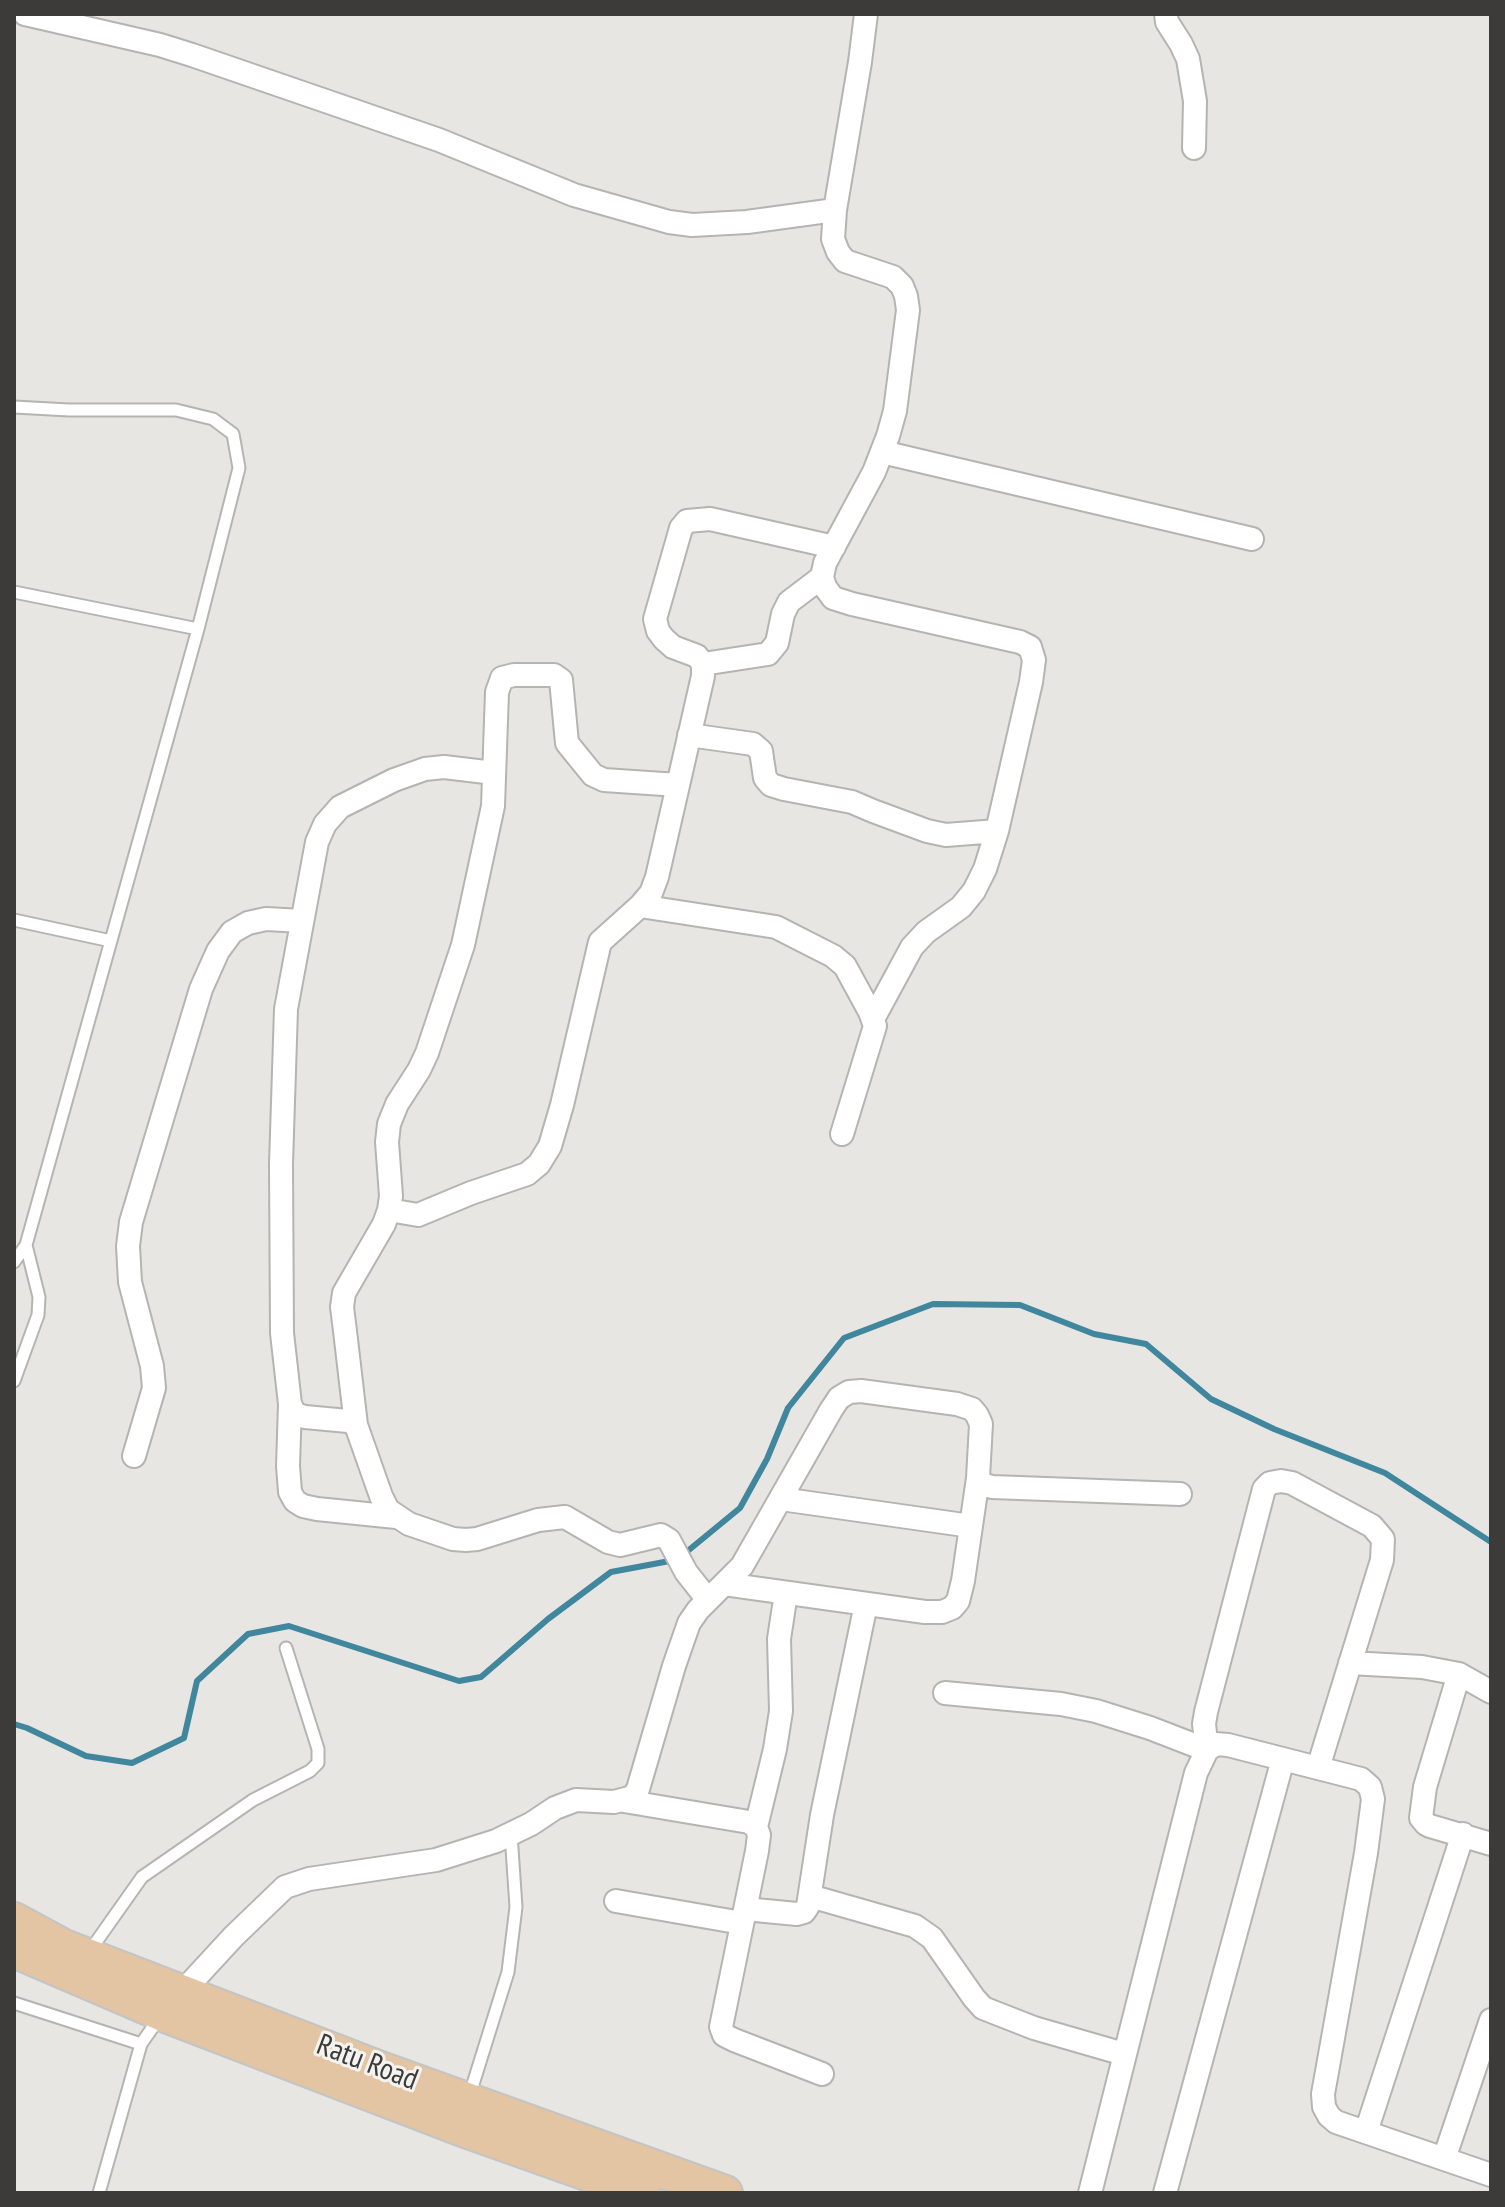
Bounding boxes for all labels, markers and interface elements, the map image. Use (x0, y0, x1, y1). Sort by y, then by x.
street label: Ratu Road (311, 2027, 423, 2099)

